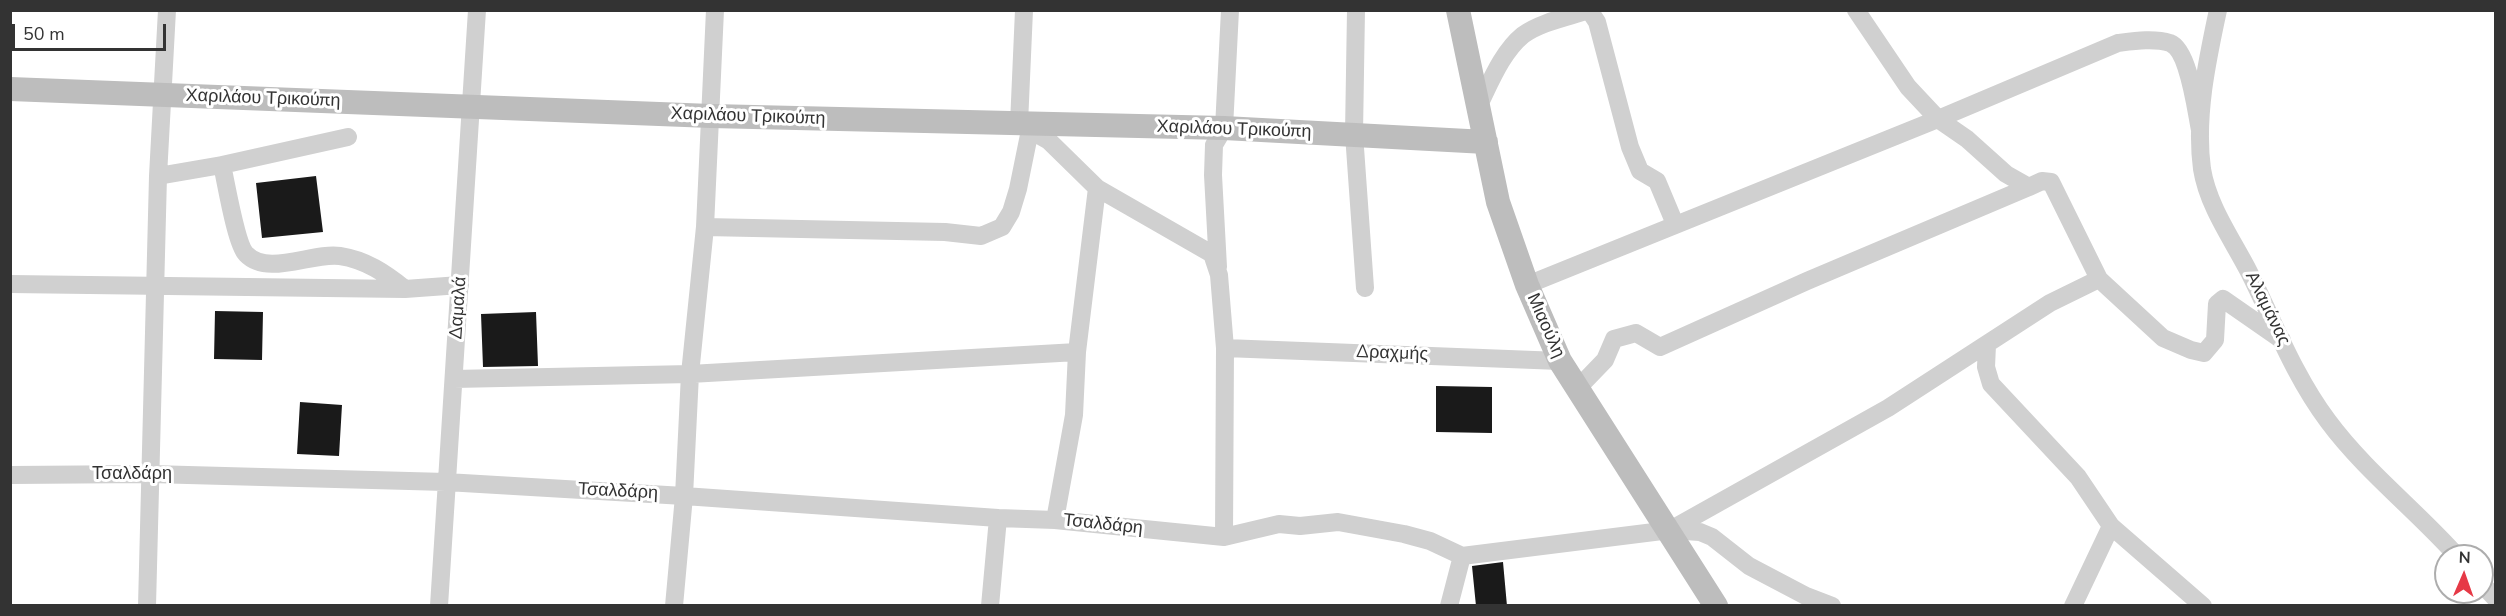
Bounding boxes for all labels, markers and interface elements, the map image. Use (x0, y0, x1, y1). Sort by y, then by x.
scale bar (15, 12, 170, 50)
text: 50 m (23, 22, 65, 46)
street label: Χαριλάου Τρικούπη (185, 86, 341, 112)
street label: Χαριλάου Τρικούπη (670, 104, 826, 130)
street label: Χαριλάου Τρικούπη (1156, 117, 1312, 143)
street label: Αλαμάνας (2240, 268, 2294, 350)
street label: Δαμαλά (446, 276, 472, 340)
street label: Μιαούλη (1521, 290, 1569, 362)
street label: Δραχμής (1356, 342, 1428, 366)
street label: Τσαλδάρη (92, 464, 172, 486)
street label: Τσαλδάρη (578, 479, 658, 505)
street label: Τσαλδάρη (1062, 510, 1144, 540)
north arrow (2434, 544, 2494, 604)
text: N (2458, 547, 2471, 569)

